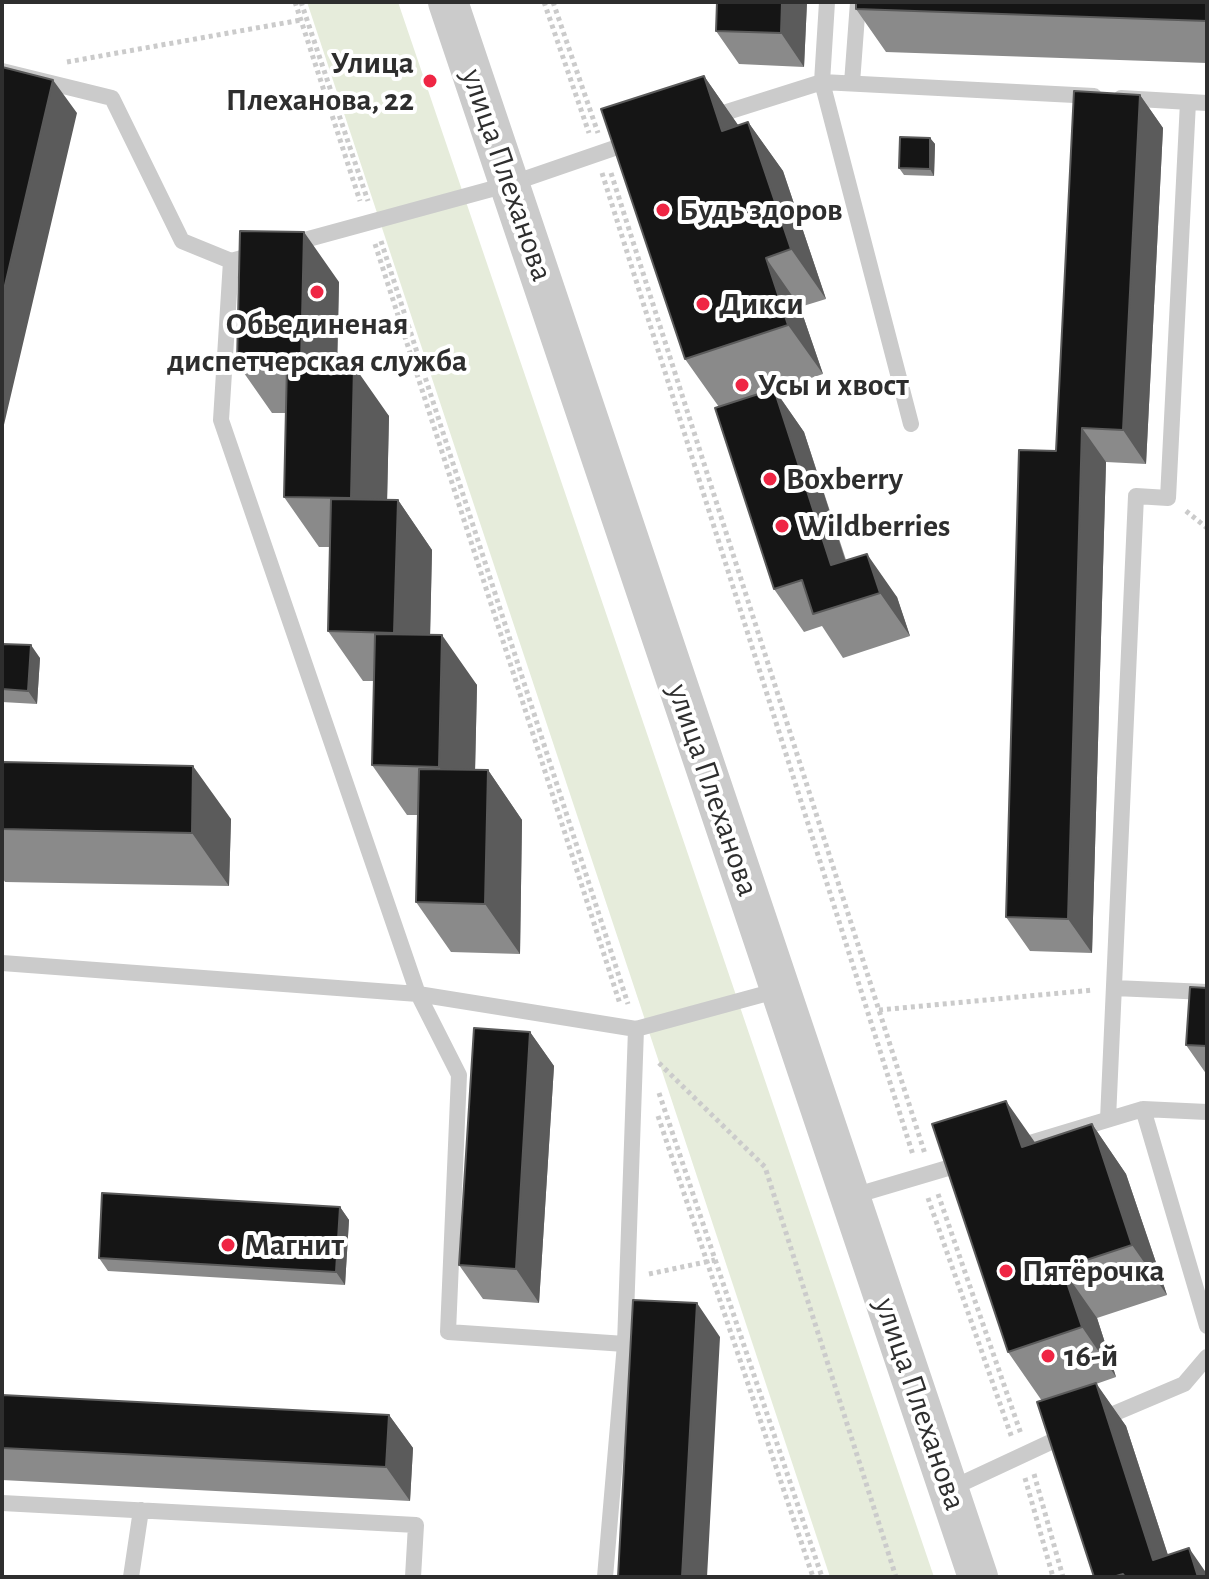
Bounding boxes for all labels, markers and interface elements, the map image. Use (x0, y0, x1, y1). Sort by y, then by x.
place label: Улица Плеханова, 22 (226, 44, 414, 119)
street label: улица Плеханова (453, 64, 561, 286)
marker: Улица Плеханова, 22 (421, 72, 439, 90)
place label: Будь здоров (679, 191, 843, 229)
marker: Будь здоров (654, 201, 672, 219)
marker: Обьединеная диспетчерская служба (308, 283, 326, 301)
place label: Дикси (719, 285, 804, 323)
marker: Дикси (694, 295, 712, 313)
place label: Обьединеная диспетчерская служба (167, 305, 467, 380)
place label: Усы и хвост (758, 366, 909, 404)
marker: Усы и хвост (733, 376, 751, 394)
place label: Boxberry (786, 460, 903, 498)
marker: Boxberry (761, 470, 779, 488)
place label: Wildberries (798, 507, 950, 545)
marker: Wildberries (773, 517, 791, 535)
street label: улица Плеханова (659, 679, 767, 901)
place label: Магнит (244, 1226, 344, 1264)
marker: Магнит (219, 1236, 237, 1254)
place label: Пятёрочка (1022, 1252, 1165, 1290)
marker: Пятёрочка (997, 1262, 1015, 1280)
street label: улица Плеханова (866, 1293, 974, 1515)
place label: 16-й (1064, 1337, 1118, 1375)
marker: 16-й (1039, 1347, 1057, 1365)

